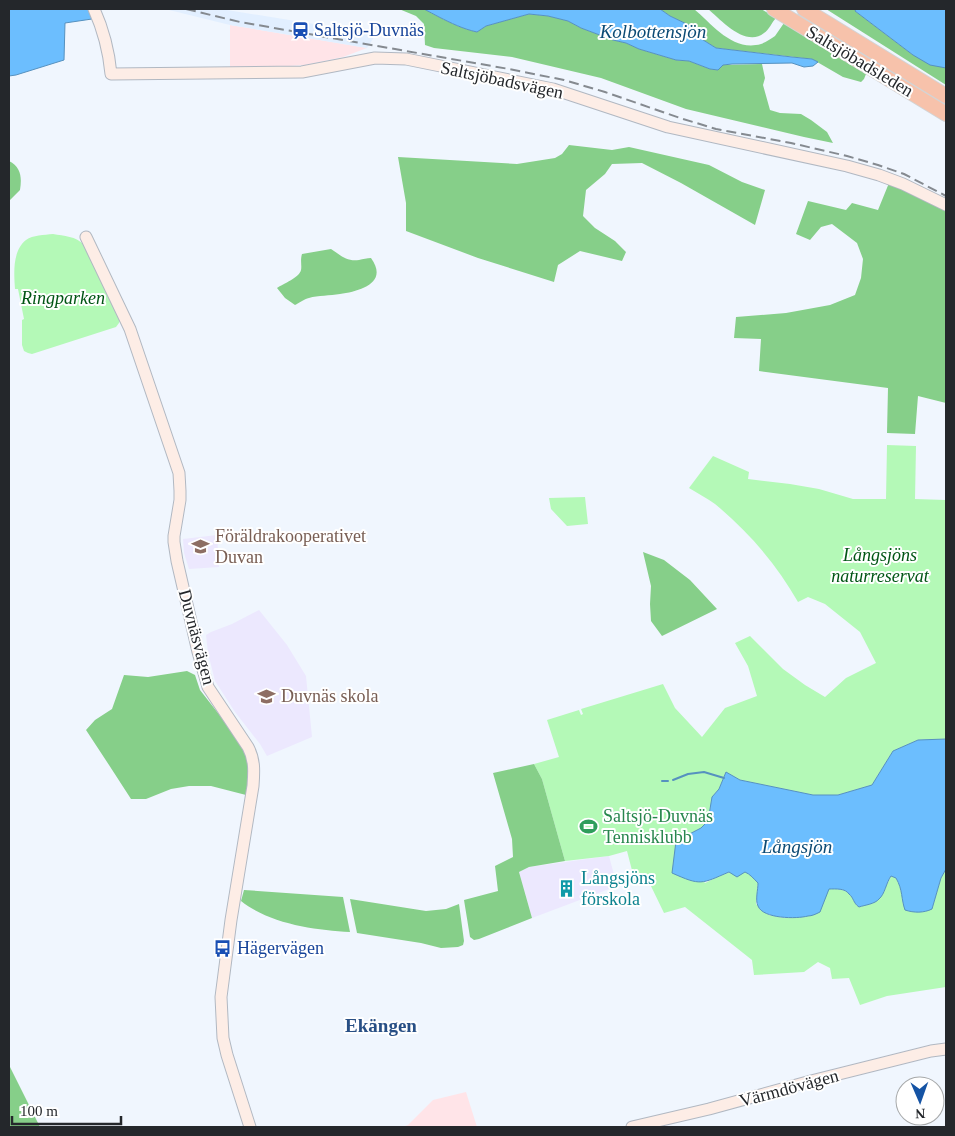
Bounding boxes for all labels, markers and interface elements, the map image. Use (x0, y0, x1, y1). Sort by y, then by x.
station icon: Saltsjö-Duvnäs (290, 20, 310, 40)
place label: Saltsjö-Duvnäs (314, 20, 424, 40)
water label: Kolbottensjön (599, 21, 706, 42)
street label: Saltsjöbadsleden (803, 21, 917, 101)
street label: Saltsjöbadsvägen (439, 57, 565, 103)
park label: Ringparken (20, 288, 105, 308)
place label: Föräldrakooperativet Duvan (215, 526, 366, 567)
school or university icon: Föräldrakooperativet Duvan (191, 536, 211, 556)
park label: Långsjöns naturreservat (831, 545, 930, 586)
street label: Duvnäsvägen (175, 587, 219, 687)
school or university icon: Duvnäs skola (257, 686, 277, 706)
place label: Duvnäs skola (281, 686, 379, 706)
place label: Saltsjö-Duvnäs Tennisklubb (603, 806, 713, 847)
sports icon: Saltsjö-Duvnäs Tennisklubb (579, 816, 599, 836)
water label: Långsjön (761, 836, 832, 857)
place label: Långsjöns förskola (581, 868, 655, 909)
building icon: Långsjöns förskola (557, 878, 577, 898)
bus stop icon: Hägervägen (213, 938, 233, 958)
place label: Hägervägen (237, 938, 324, 958)
district label: Ekängen (345, 1015, 417, 1036)
street label: Värmdövägen (737, 1065, 841, 1111)
north arrow (895, 1076, 945, 1126)
scale bar (12, 1094, 121, 1126)
text: 100 m (20, 1103, 58, 1119)
text: N (915, 1106, 926, 1121)

